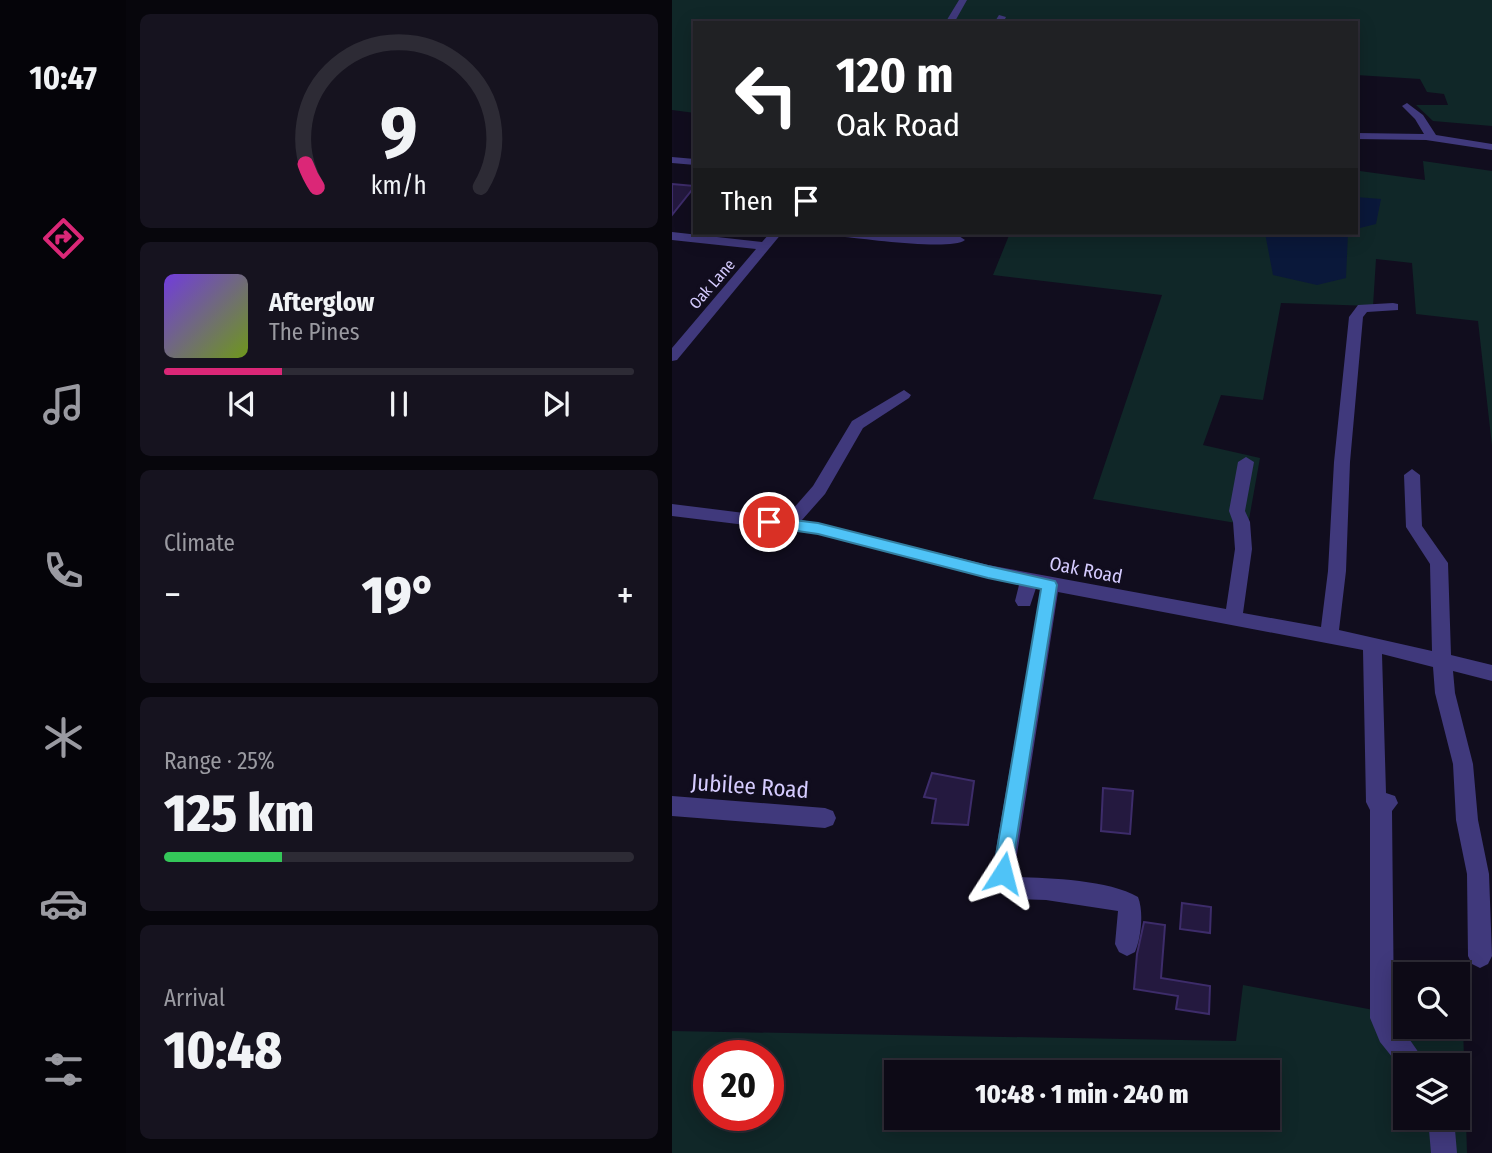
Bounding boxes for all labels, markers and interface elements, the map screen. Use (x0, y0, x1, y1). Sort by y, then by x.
text: 120 m (836, 46, 954, 105)
icon: left (721, 49, 812, 140)
text: 10:47 (29, 59, 97, 97)
text: 9 (380, 89, 418, 176)
text: Oak Road (836, 106, 960, 144)
text: km/h (371, 171, 427, 201)
icon: arrive (787, 182, 825, 220)
text: Then (721, 186, 773, 217)
icon: directions (39, 214, 88, 263)
street label: Oak Lane (685, 255, 739, 313)
text: Afterglow (269, 287, 374, 318)
text: The Pines (269, 318, 360, 346)
icon: music (39, 380, 88, 429)
icon: previous (223, 385, 261, 423)
icon: pause (380, 385, 418, 423)
icon: next (537, 385, 575, 423)
pin (739, 492, 799, 552)
icon: arrive (750, 503, 788, 541)
text: Climate (164, 529, 235, 557)
icon: phone (39, 546, 88, 595)
street label: Oak Road (1048, 552, 1124, 588)
text: 19° (362, 564, 436, 627)
text: − (164, 572, 181, 618)
text: + (617, 572, 634, 618)
icon: climate (39, 713, 88, 762)
text: Range · 25% (164, 747, 275, 775)
street label: Jubilee Road (690, 768, 810, 804)
text: 125 km (164, 782, 314, 845)
position arrow (966, 836, 1040, 910)
icon: car (39, 879, 88, 928)
map controls (1393, 962, 1470, 1130)
button: search (1393, 962, 1470, 1039)
text: Arrival (164, 984, 225, 1012)
text: 10:48 (164, 1019, 282, 1082)
speed limit sign: 20 (693, 1040, 784, 1131)
icon: filters (39, 1045, 88, 1094)
button: layers (1393, 1053, 1470, 1130)
text: 10:48 · 1 min · 240 m (975, 1079, 1189, 1110)

